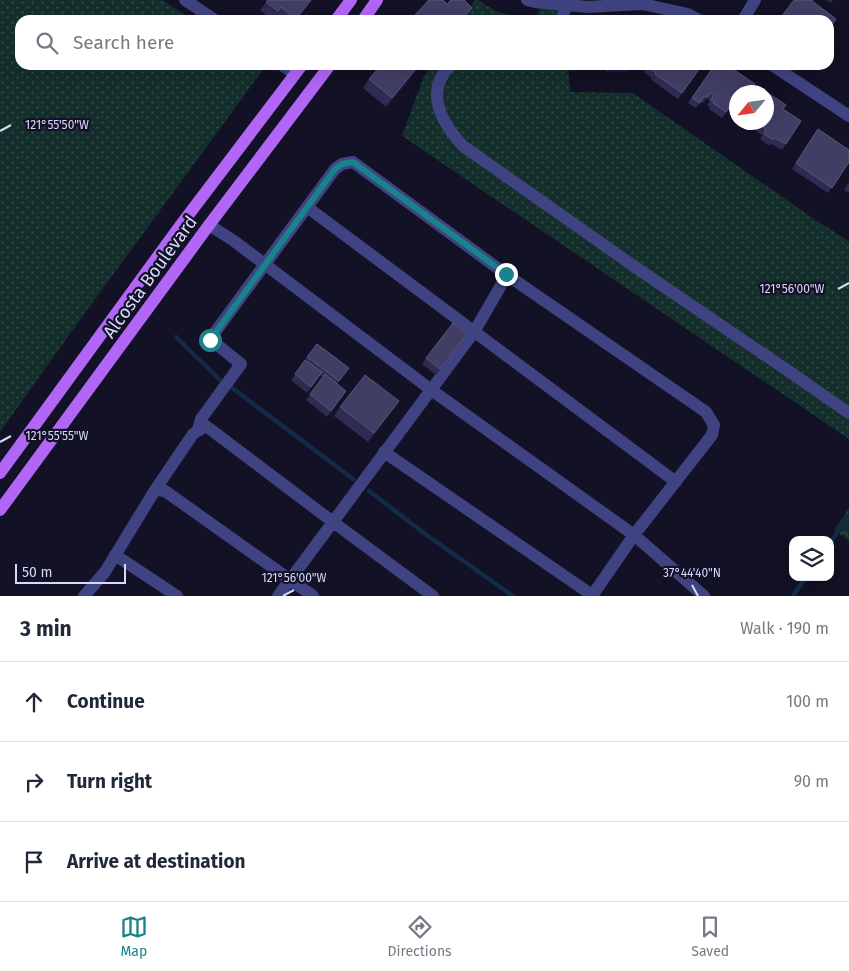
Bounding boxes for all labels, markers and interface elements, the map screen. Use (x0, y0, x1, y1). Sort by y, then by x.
search box (15, 15, 834, 70)
icon: search (33, 29, 61, 57)
text: Search here (73, 31, 174, 54)
north arrow (729, 85, 774, 130)
text: 121°55'50"W (25, 118, 89, 132)
street label: Alcosta Boulevard (98, 211, 202, 343)
route end (495, 263, 518, 286)
text: 121°56'00"W (760, 282, 825, 296)
route start (199, 329, 222, 352)
text: 121°55'55"W (26, 429, 89, 443)
map controls (789, 536, 834, 581)
button: layers (789, 536, 834, 581)
scale bar (15, 561, 126, 584)
text: 50 m (22, 564, 53, 581)
text: 37°44'40"N (663, 566, 721, 580)
text: 121°56'00"W (262, 571, 327, 585)
text: 3 min (20, 616, 72, 642)
text: Walk · 190 m (740, 619, 829, 638)
icon: ahead (20, 688, 48, 716)
text: Continue (67, 690, 145, 713)
text: 100 m (786, 692, 829, 711)
icon: right (20, 768, 48, 796)
text: Turn right (67, 770, 152, 793)
text: 90 m (794, 772, 829, 791)
icon: arrive (20, 848, 48, 876)
text: Arrive at destination (67, 850, 246, 873)
tab: Map (120, 913, 148, 960)
tab: Directions (387, 913, 452, 960)
tab: Saved (691, 913, 729, 960)

